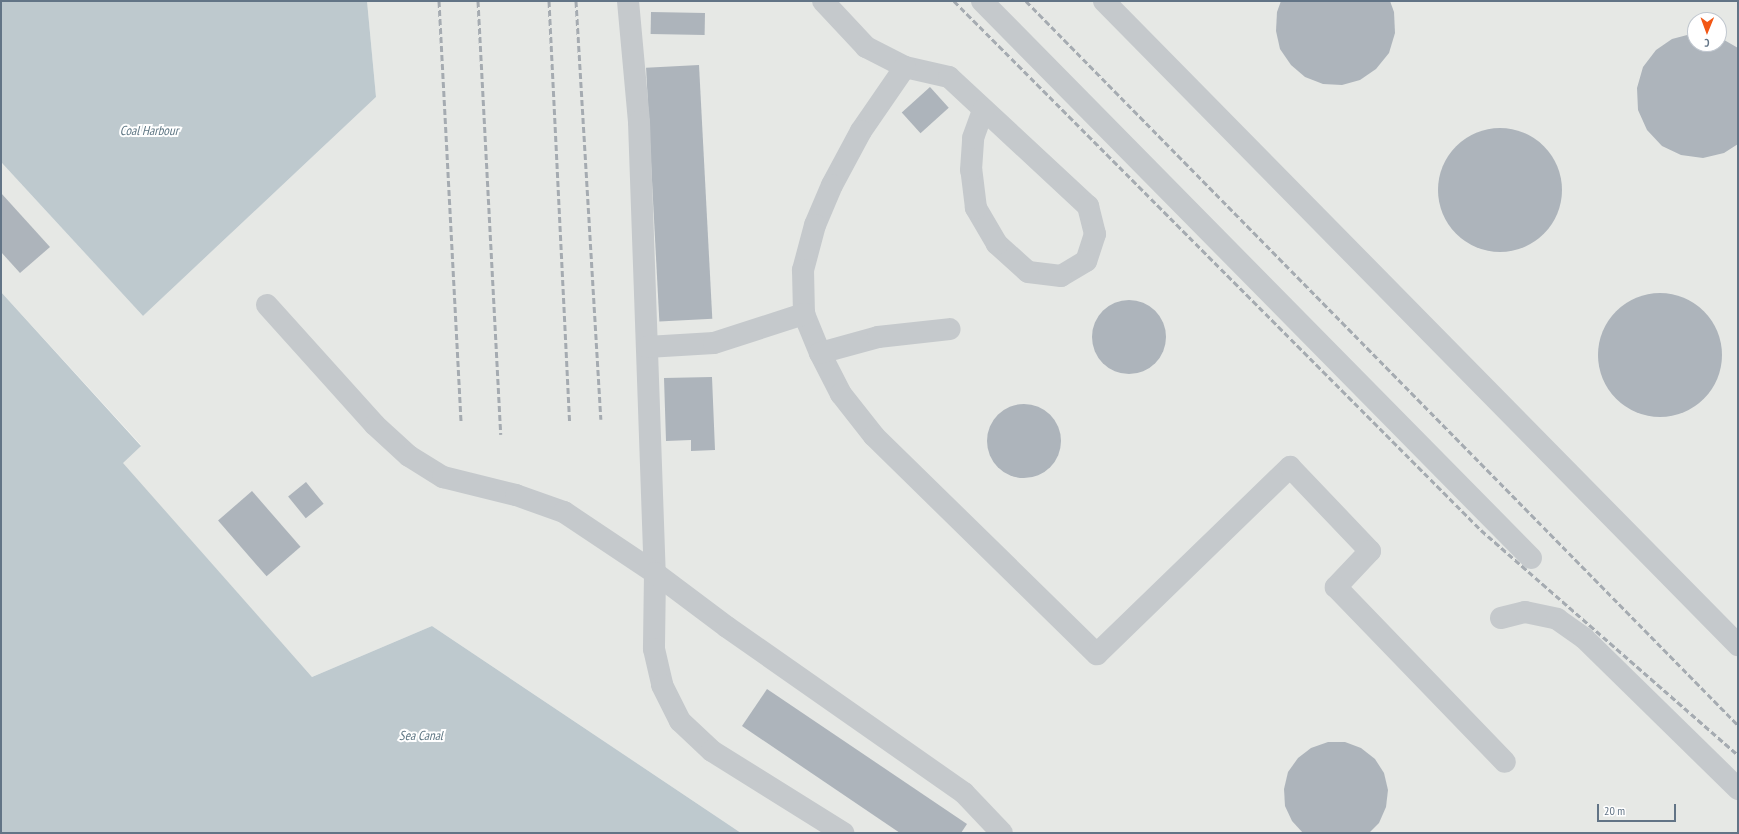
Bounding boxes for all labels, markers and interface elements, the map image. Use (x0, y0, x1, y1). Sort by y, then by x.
north arrow (1687, 12, 1727, 52)
text: С (1704, 36, 1709, 50)
water label: Coal Harbour (120, 123, 178, 139)
water label: Sea Canal (399, 728, 443, 744)
scale bar (1599, 796, 1678, 822)
text: 20 m (1604, 803, 1625, 818)

